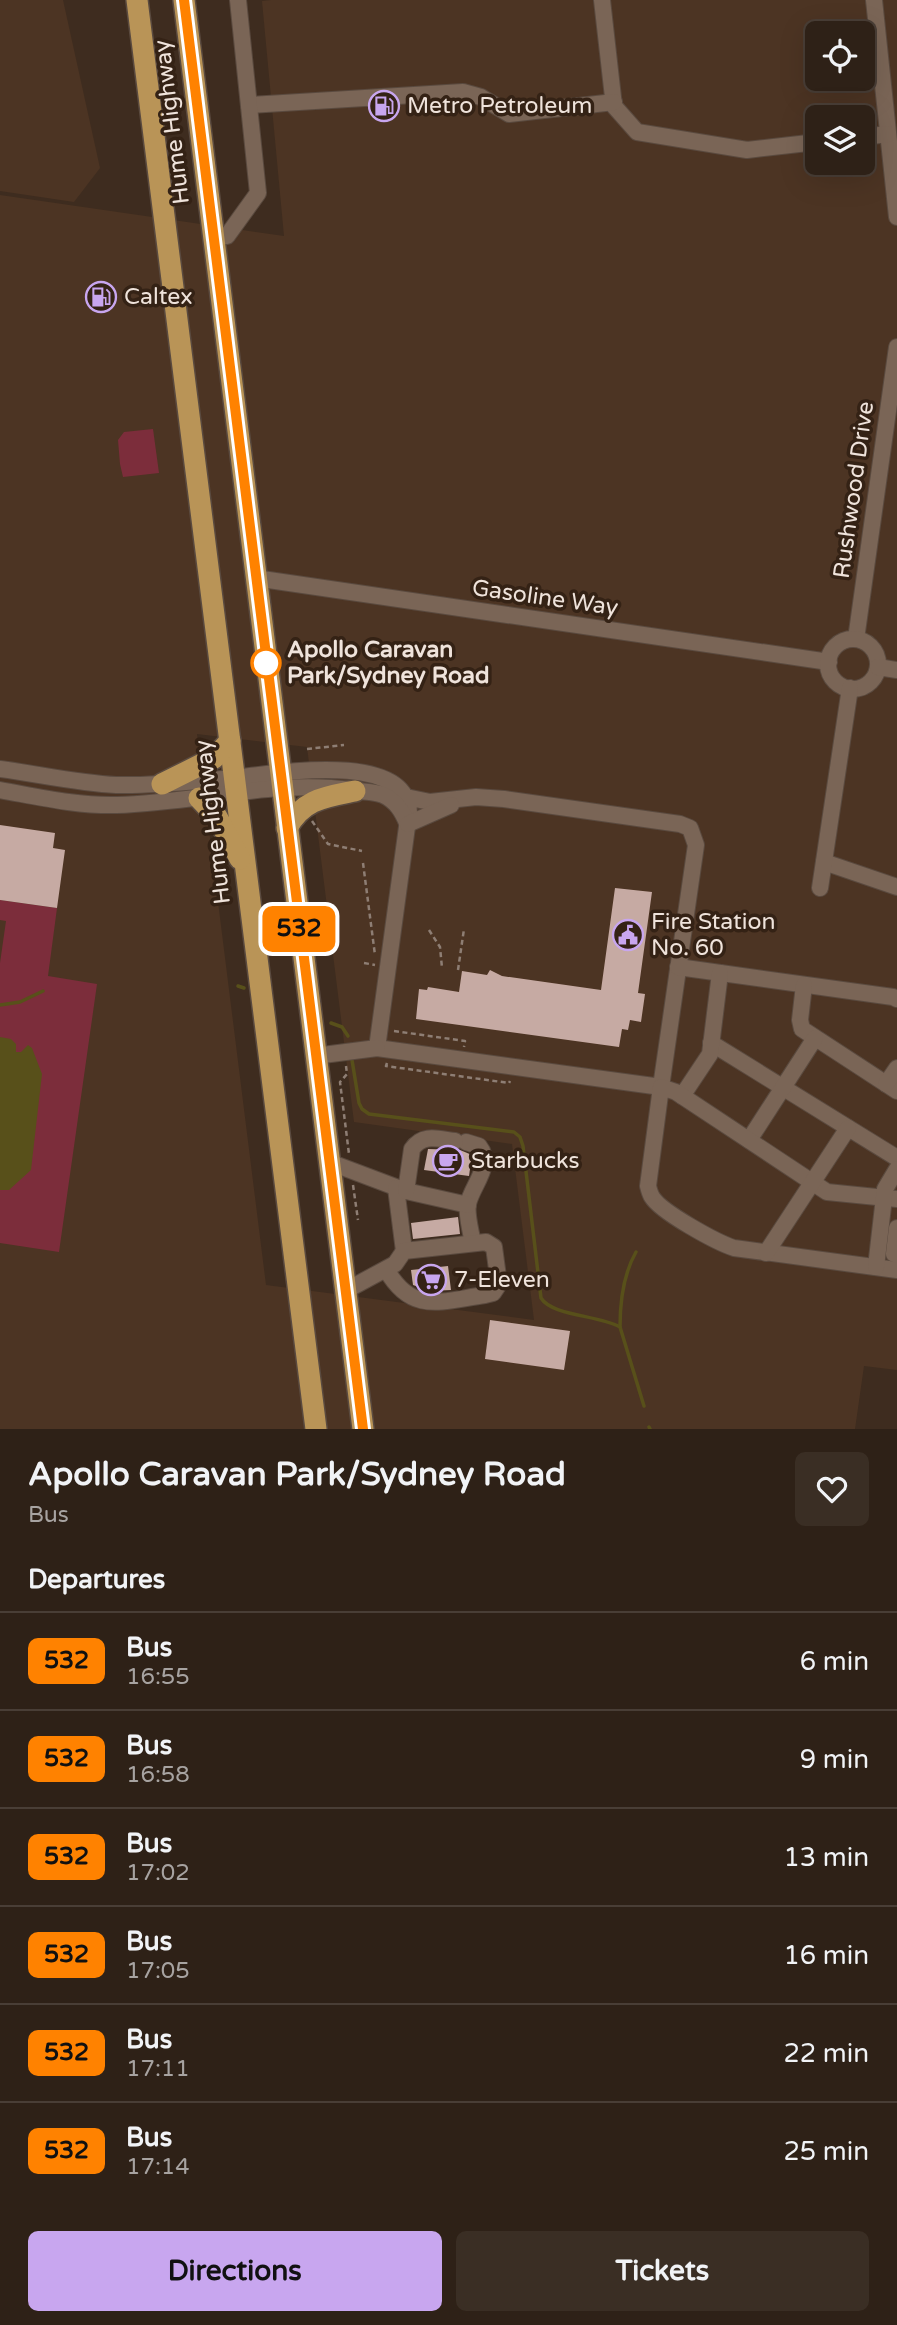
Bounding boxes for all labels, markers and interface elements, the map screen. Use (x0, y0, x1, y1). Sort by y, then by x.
map controls (805, 21, 875, 175)
button: locate (805, 21, 875, 91)
street label: Hume Highway (148, 38, 196, 206)
fuel station icon: Metro Petroleum (367, 89, 401, 123)
place label: Metro Petroleum (407, 92, 592, 120)
button: layers (805, 105, 875, 175)
fuel station icon: Caltex (84, 280, 118, 314)
place label: Caltex (124, 283, 193, 311)
street label: Rushwood Drive (828, 400, 880, 580)
street label: Gasoline Way (470, 574, 620, 622)
place label: Apollo Caravan Park/Sydney Road (287, 636, 490, 690)
marker: Apollo Caravan Park/Sydney Road (251, 648, 281, 678)
street label: Hume Highway (189, 738, 237, 906)
line badge: 532 (259, 906, 339, 952)
place label: Fire Station No. 60 (651, 908, 776, 962)
text: 532 (276, 914, 322, 943)
public building icon: Fire Station No. 60 (611, 918, 645, 952)
cafe icon: Starbucks (431, 1144, 465, 1178)
place label: Starbucks (471, 1147, 579, 1175)
supermarket icon: 7-Eleven (414, 1263, 448, 1297)
place label: 7-Eleven (454, 1266, 550, 1294)
button: heart (795, 1452, 869, 1526)
text: Apollo Caravan Park/Sydney Road (28, 1455, 566, 1494)
text: Bus (28, 1501, 69, 1529)
text: Departures (28, 1564, 165, 1595)
text: Bus (126, 1632, 172, 1663)
text: 532 (44, 1646, 89, 1675)
text: 6 min (800, 1646, 869, 1677)
text: 16:55 (126, 1663, 190, 1691)
text: Bus (126, 1730, 172, 1761)
text: 532 (44, 1744, 89, 1773)
text: 9 min (800, 1744, 869, 1775)
text: 16:58 (126, 1761, 190, 1789)
text: Bus (126, 1828, 172, 1859)
text: 532 (44, 1842, 89, 1871)
text: 13 min (783, 1842, 869, 1873)
text: 17:02 (126, 1859, 190, 1887)
text: Bus (126, 1926, 172, 1957)
text: 532 (44, 1940, 89, 1969)
text: 16 min (783, 1940, 869, 1971)
text: 17:05 (126, 1957, 190, 1985)
text: Bus (126, 2024, 172, 2055)
text: 532 (44, 2038, 89, 2067)
text: 22 min (783, 2038, 869, 2069)
text: 17:11 (126, 2055, 190, 2083)
text: Bus (126, 2122, 172, 2153)
text: 532 (44, 2136, 89, 2165)
text: 25 min (783, 2136, 869, 2167)
text: 17:14 (126, 2153, 190, 2181)
button: Directions (28, 2231, 442, 2311)
button: Tickets (456, 2231, 869, 2311)

